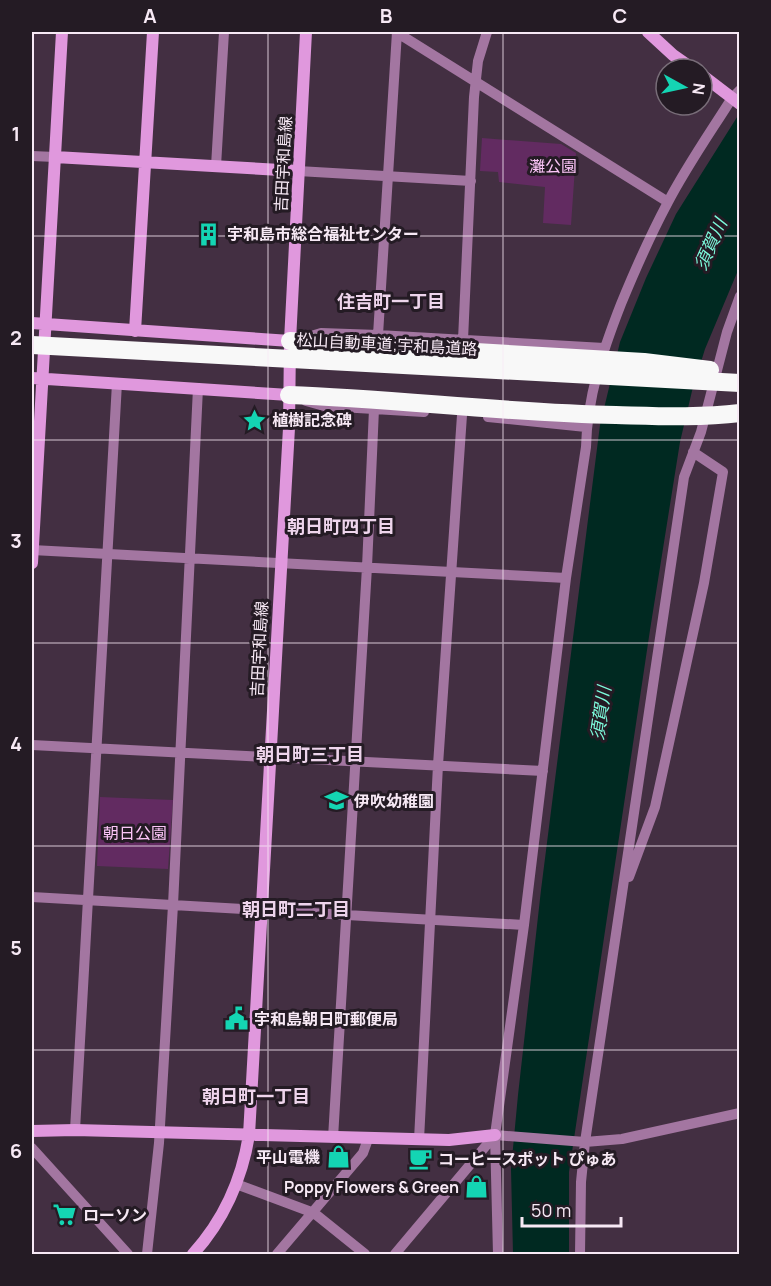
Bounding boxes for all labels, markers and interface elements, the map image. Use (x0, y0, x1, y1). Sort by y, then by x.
text: A (143, 2, 157, 29)
text: B (380, 2, 393, 29)
text: C (613, 2, 627, 29)
north arrow (654, 57, 714, 117)
text: N (687, 82, 711, 96)
street label: 吉田宇和島線 (270, 115, 296, 213)
text: 1 (12, 120, 20, 147)
park label: 灘公園 (529, 155, 577, 177)
water label: 須賀川 (688, 213, 733, 274)
building icon: 宇和島市総合福祉センター (196, 221, 222, 247)
place label: 宇和島市総合福祉センター (227, 223, 419, 245)
district label: 住吉町一丁目 (337, 289, 445, 313)
text: 2 (10, 324, 22, 351)
street label: 松山自動車道;宇和島道路 (296, 328, 478, 360)
place icon: 植樹記念碑 (241, 407, 267, 433)
place label: 植樹記念碑 (272, 409, 352, 431)
district label: 朝日町四丁目 (287, 514, 395, 538)
text: 3 (10, 527, 22, 554)
street label: 吉田宇和島線 (246, 600, 272, 698)
water label: 須賀川 (584, 683, 616, 741)
text: 4 (10, 730, 22, 757)
district label: 朝日町三丁目 (256, 742, 364, 766)
school or university icon: 伊吹幼稚園 (323, 788, 349, 814)
place label: 伊吹幼稚園 (353, 790, 434, 812)
park label: 朝日公園 (103, 822, 167, 844)
district label: 朝日町二丁目 (242, 897, 350, 921)
text: 5 (10, 934, 22, 961)
public building icon: 宇和島朝日町郵便局 (223, 1006, 249, 1032)
place label: 宇和島朝日町郵便局 (254, 1008, 398, 1030)
district label: 朝日町一丁目 (202, 1084, 310, 1108)
text: 6 (10, 1137, 22, 1164)
shop icon: 平山電機 (325, 1144, 351, 1170)
place label: 平山電機 (256, 1146, 320, 1168)
cafe icon: コーヒースポット ぴゅあ (407, 1146, 433, 1172)
place label: コーヒースポット ぴゅあ (438, 1148, 616, 1170)
shop icon: Poppy Flowers & Green (464, 1174, 490, 1200)
place label: Poppy Flowers & Green (284, 1176, 459, 1198)
scale bar (522, 1190, 621, 1228)
text: 50 m (531, 1198, 571, 1222)
supermarket icon: ローソン (52, 1202, 78, 1228)
place label: ローソン (83, 1204, 147, 1226)

